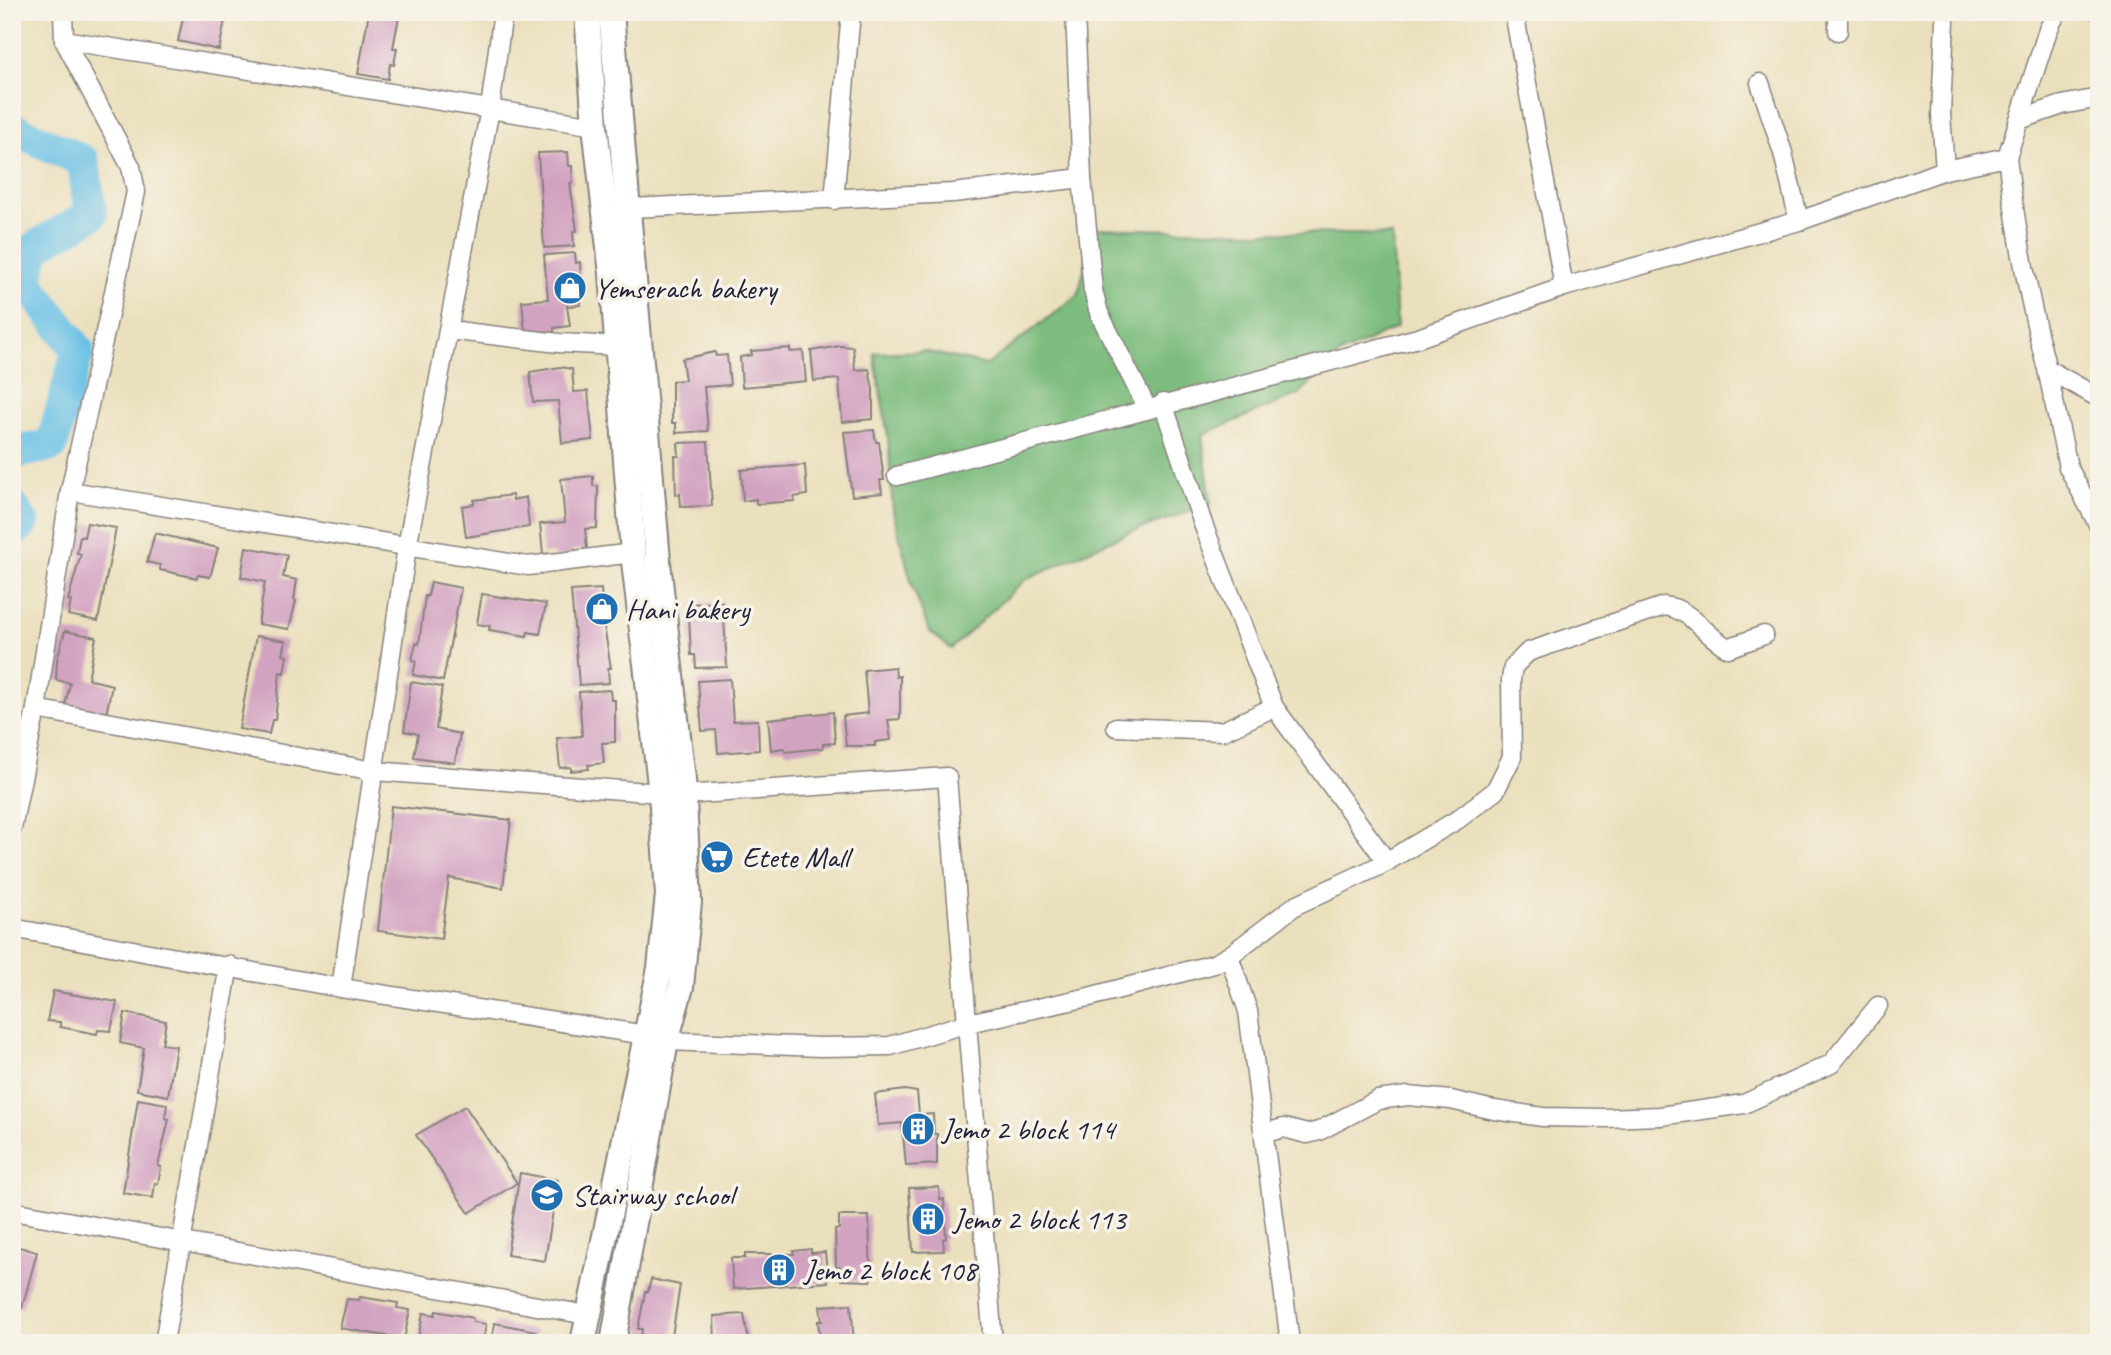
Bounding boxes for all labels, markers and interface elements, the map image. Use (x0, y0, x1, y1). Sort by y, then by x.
shop icon: Yemserach bakery (551, 269, 589, 307)
place label: Yemserach bakery (594, 269, 779, 307)
shop icon: Hani bakery (583, 590, 621, 628)
place label: Hani bakery (626, 590, 751, 628)
supermarket icon: Etete Mall (698, 838, 736, 876)
place label: Etete Mall (742, 838, 853, 876)
building icon: Jemo 2 block 114 (899, 1110, 937, 1148)
place label: Jemo 2 block 114 (940, 1110, 1117, 1148)
school or university icon: Stairway school (528, 1176, 566, 1214)
place label: Stairway school (572, 1176, 738, 1214)
building icon: Jemo 2 block 113 (909, 1200, 947, 1238)
place label: Jemo 2 block 113 (951, 1200, 1128, 1238)
building icon: Jemo 2 block 108 (760, 1251, 798, 1289)
place label: Jemo 2 block 108 (802, 1251, 979, 1289)

